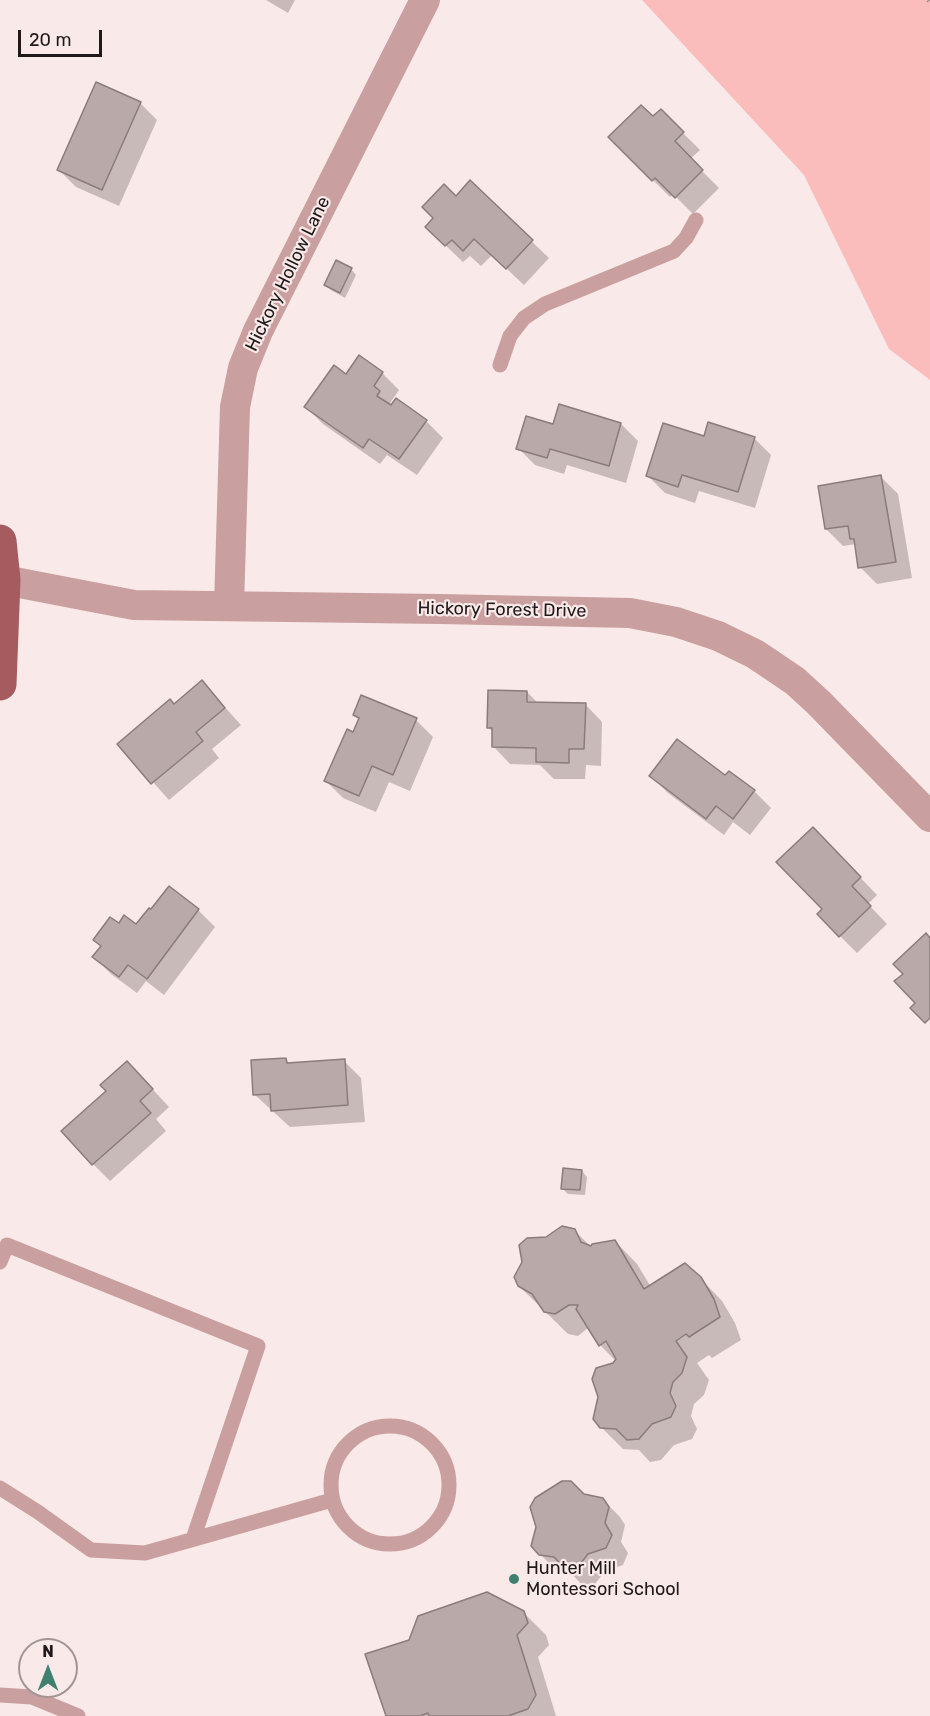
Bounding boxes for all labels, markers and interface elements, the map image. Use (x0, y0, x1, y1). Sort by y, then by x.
scale bar (21, 18, 105, 56)
text: 20 m (29, 29, 71, 51)
street label: Hickory Hollow Lane (241, 193, 335, 355)
street label: Hickory Forest Drive (417, 598, 587, 622)
place label: Hunter Mill Montessori School (526, 1558, 680, 1600)
marker: Hunter Mill Montessori School (507, 1572, 521, 1586)
north arrow (18, 1638, 78, 1698)
text: N (42, 1642, 54, 1661)

